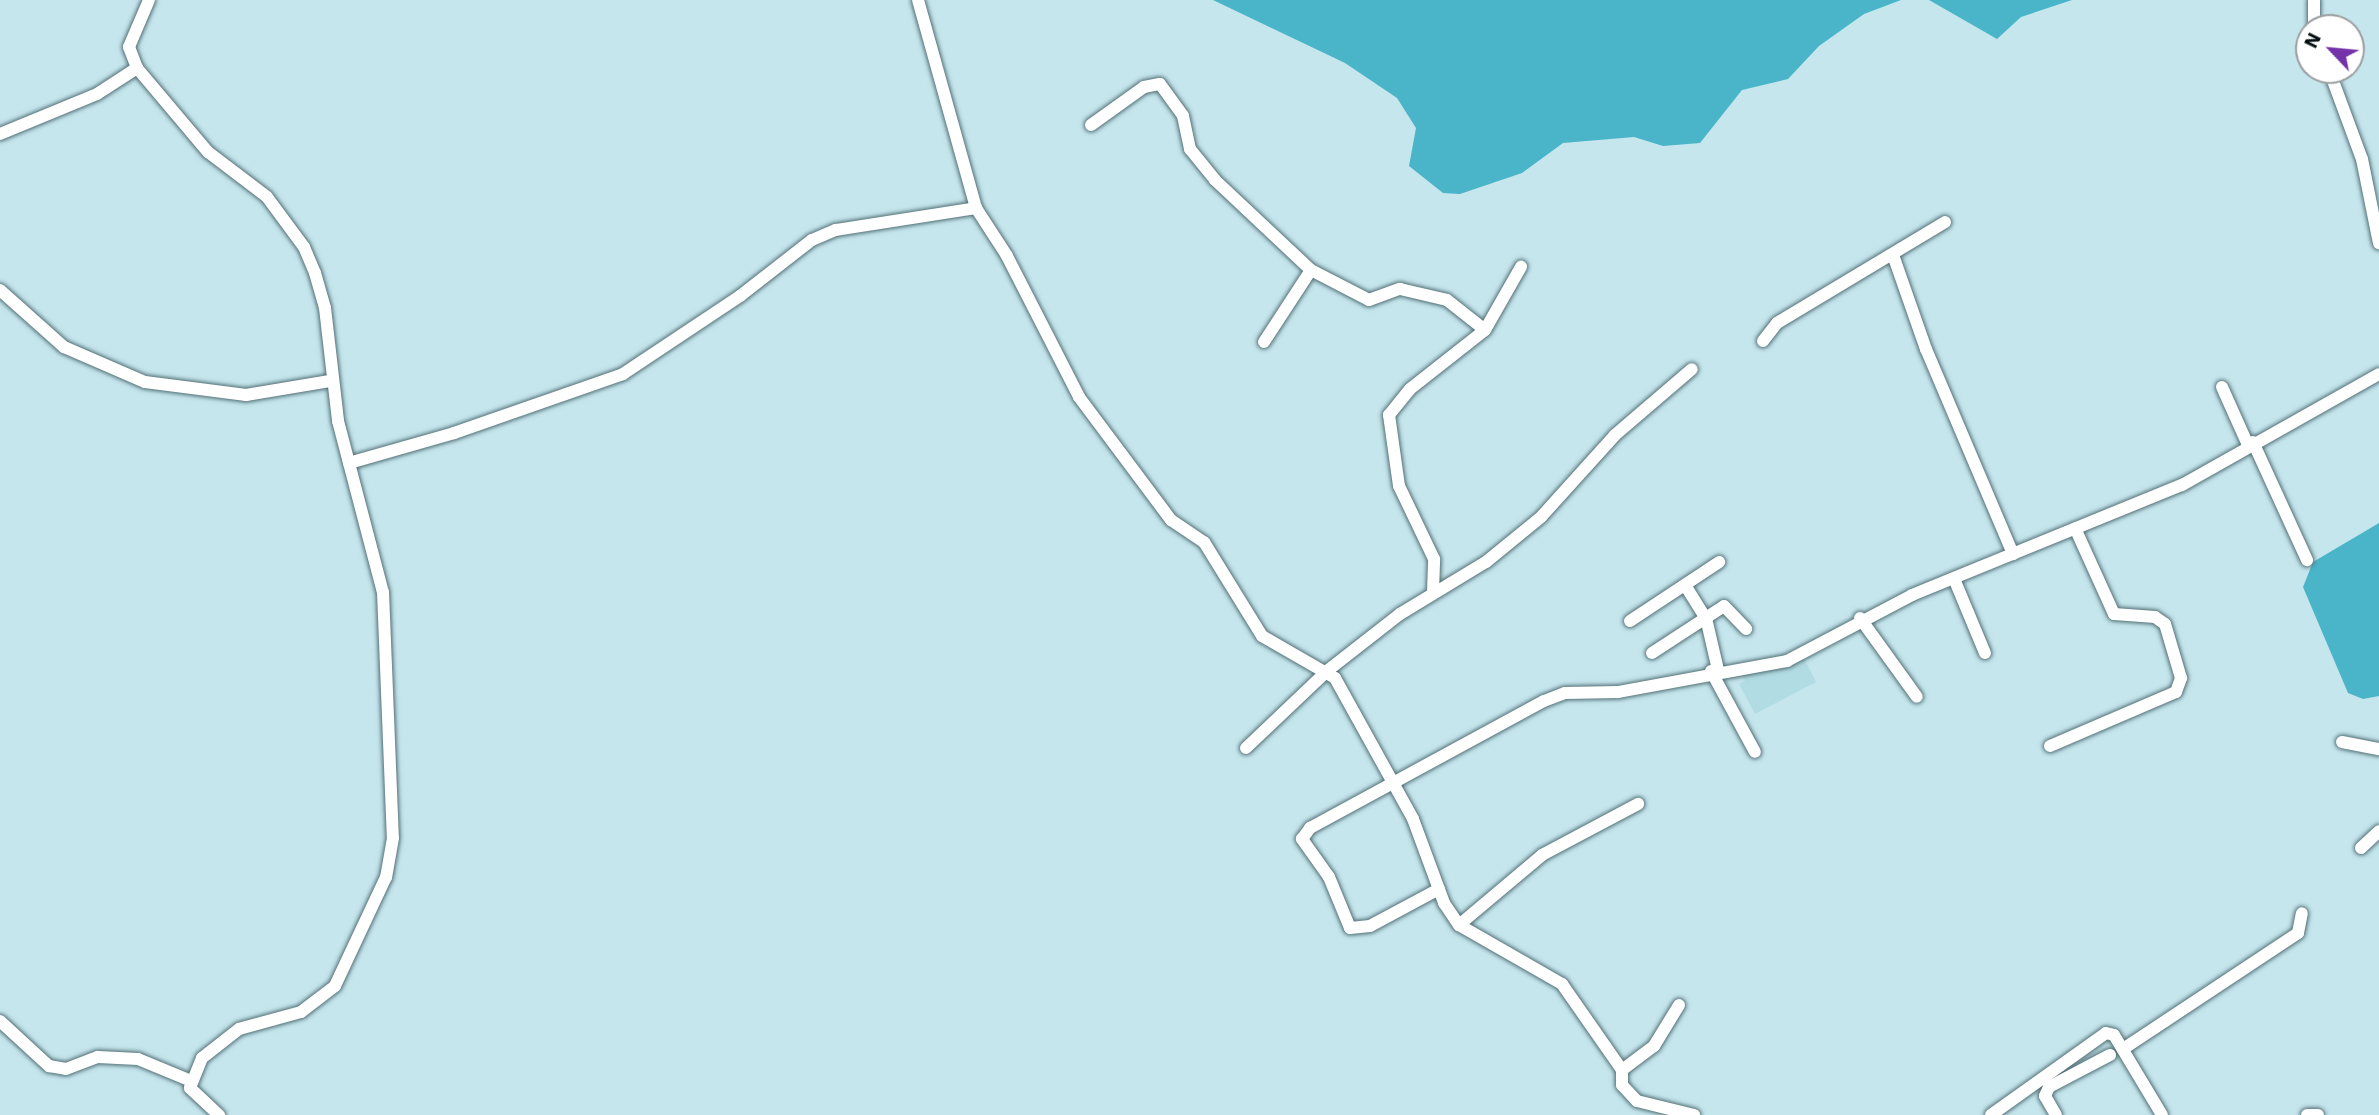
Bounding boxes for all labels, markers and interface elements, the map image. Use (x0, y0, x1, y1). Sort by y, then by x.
north arrow (2295, 14, 2365, 84)
text: N (2299, 29, 2326, 52)

